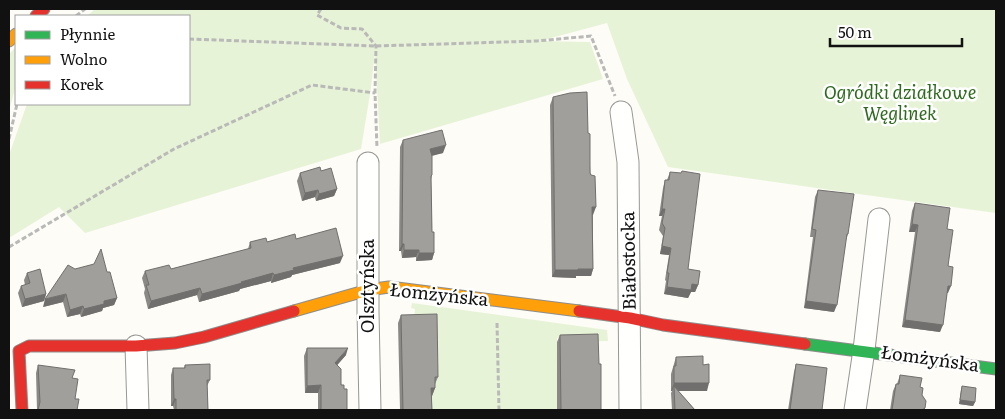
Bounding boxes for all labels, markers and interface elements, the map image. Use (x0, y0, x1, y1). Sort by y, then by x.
legend (15, 15, 190, 105)
scale bar (830, 15, 962, 47)
text: 50 m (838, 20, 872, 43)
text: Płynnie (60, 22, 115, 45)
text: Wolno (60, 47, 107, 70)
text: Korek (60, 72, 104, 95)
park label: Ogródki działkowe Węglinek (824, 78, 976, 126)
street label: Białostocka (613, 211, 642, 311)
street label: Olsztyńska (353, 239, 380, 333)
street label: Łomżyńska (389, 275, 490, 312)
street label: Łomżyńska (879, 337, 981, 378)

